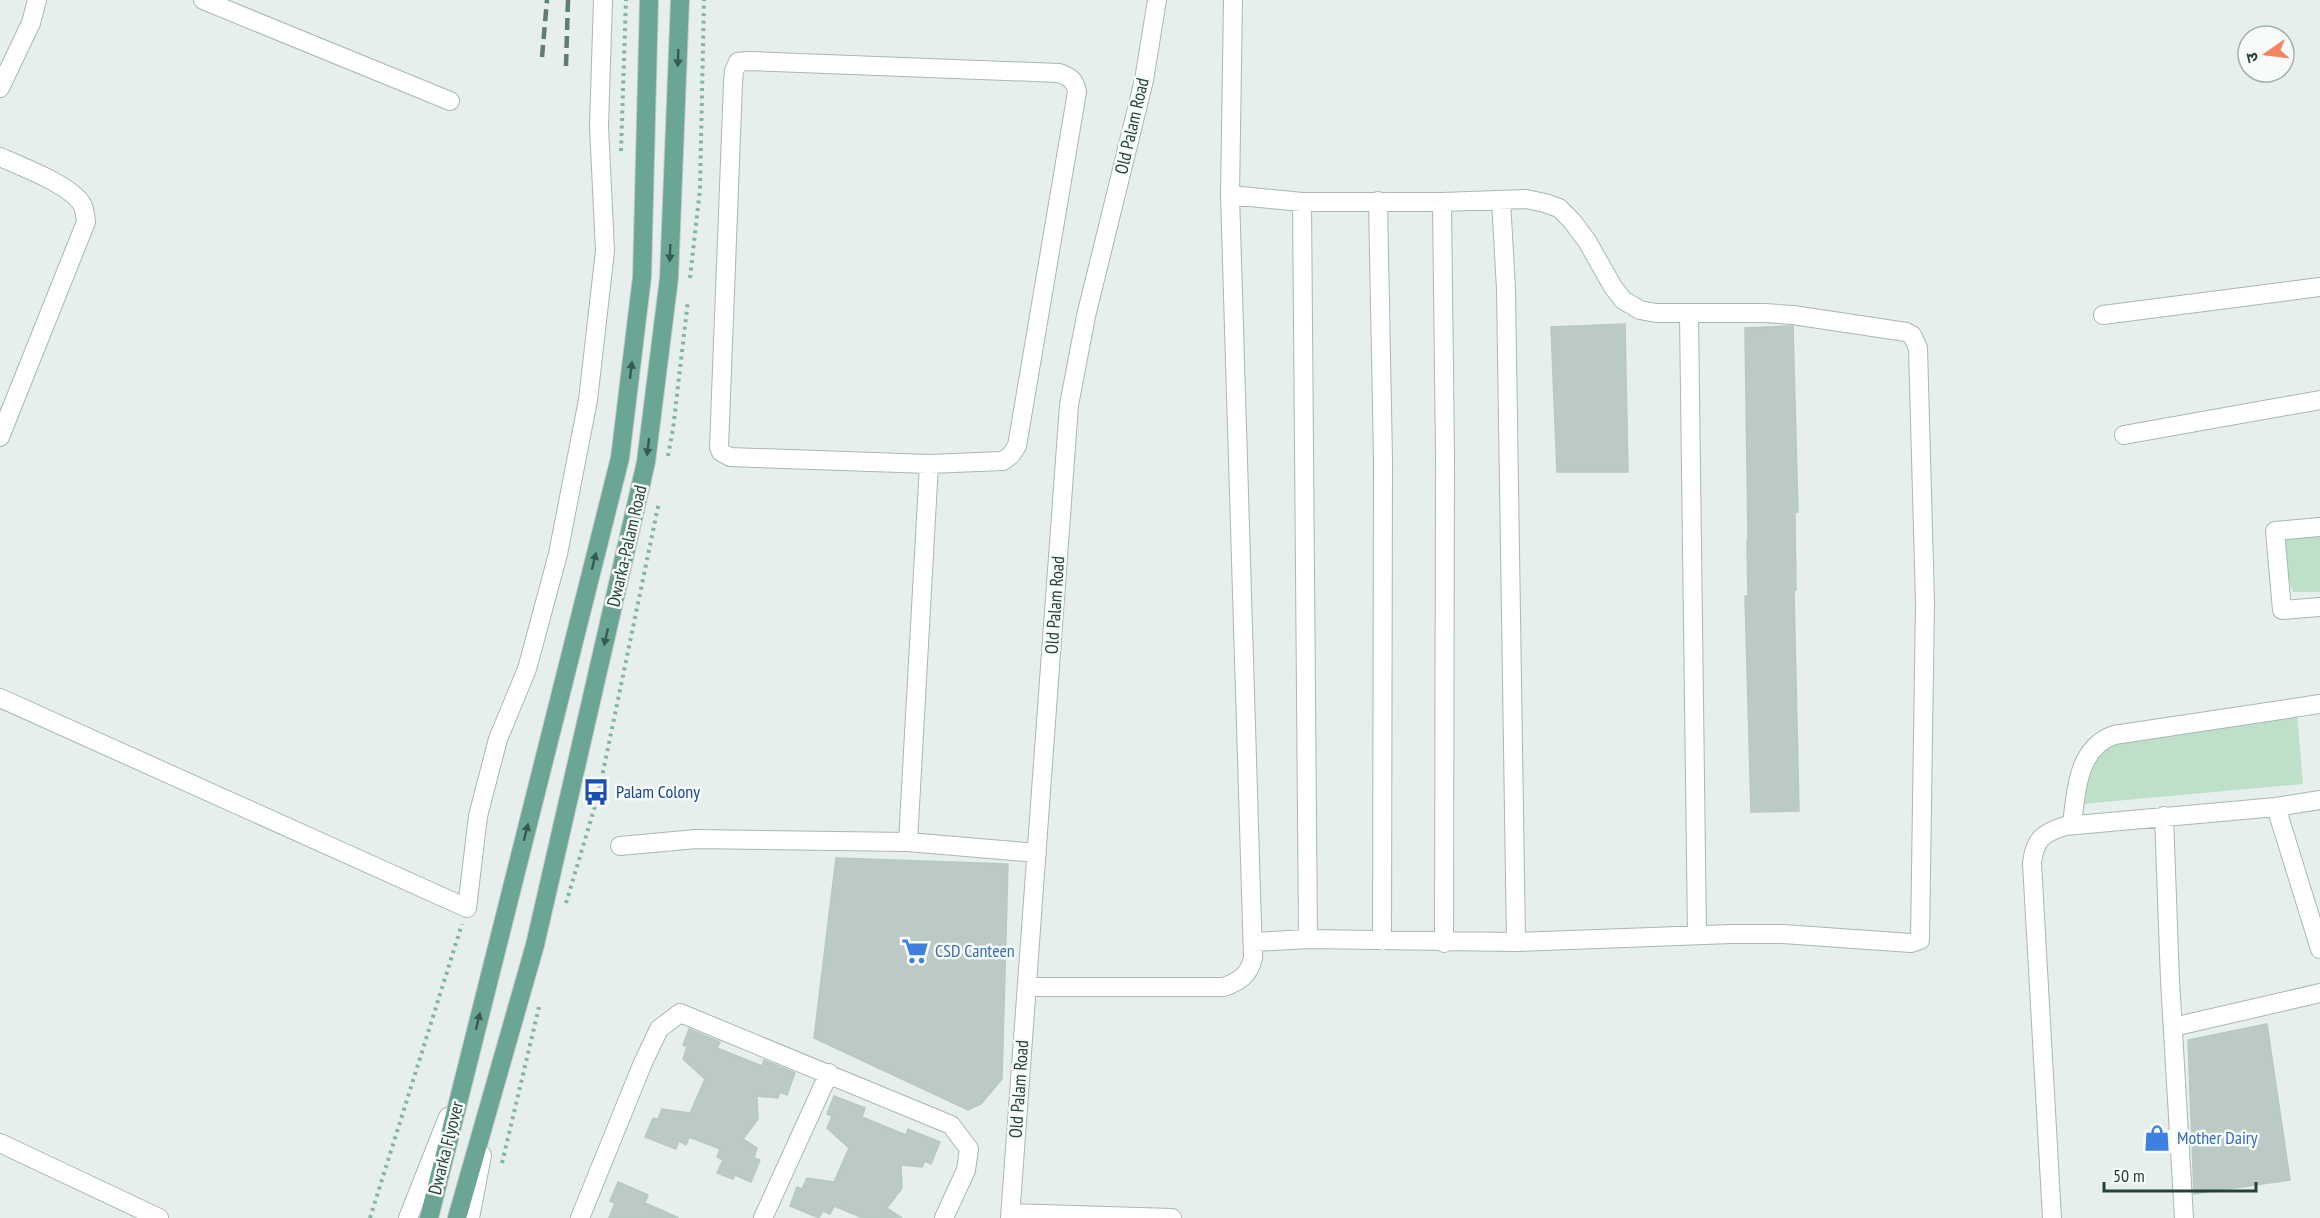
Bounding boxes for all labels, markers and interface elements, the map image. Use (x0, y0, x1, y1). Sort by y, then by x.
north arrow (2236, 24, 2296, 84)
one-way arrow (673, 49, 682, 68)
text: उ (2240, 50, 2262, 65)
street label: Old Palam Road (1109, 75, 1154, 176)
one-way arrow (666, 244, 675, 263)
one-way arrow (626, 361, 635, 380)
one-way arrow (644, 438, 653, 457)
street label: Dwarka-Palam Road (601, 483, 652, 609)
one-way arrow (590, 552, 599, 570)
street label: Old Palam Road (1040, 555, 1069, 655)
one-way arrow (601, 628, 610, 647)
bus stop icon: Palam Colony (581, 777, 611, 807)
place label: Palam Colony (616, 780, 700, 803)
one-way arrow (521, 823, 531, 841)
supermarket icon: CSD Canteen (900, 936, 930, 966)
place label: CSD Canteen (935, 939, 1015, 962)
one-way arrow (474, 1012, 484, 1030)
street label: Old Palam Road (1004, 1039, 1033, 1139)
street label: Dwarka Flyover (423, 1099, 468, 1197)
shop icon: Mother Dairy (2142, 1123, 2172, 1153)
place label: Mother Dairy (2177, 1126, 2258, 1149)
scale bar (2104, 1155, 2256, 1193)
text: 50 m (2113, 1164, 2145, 1187)

